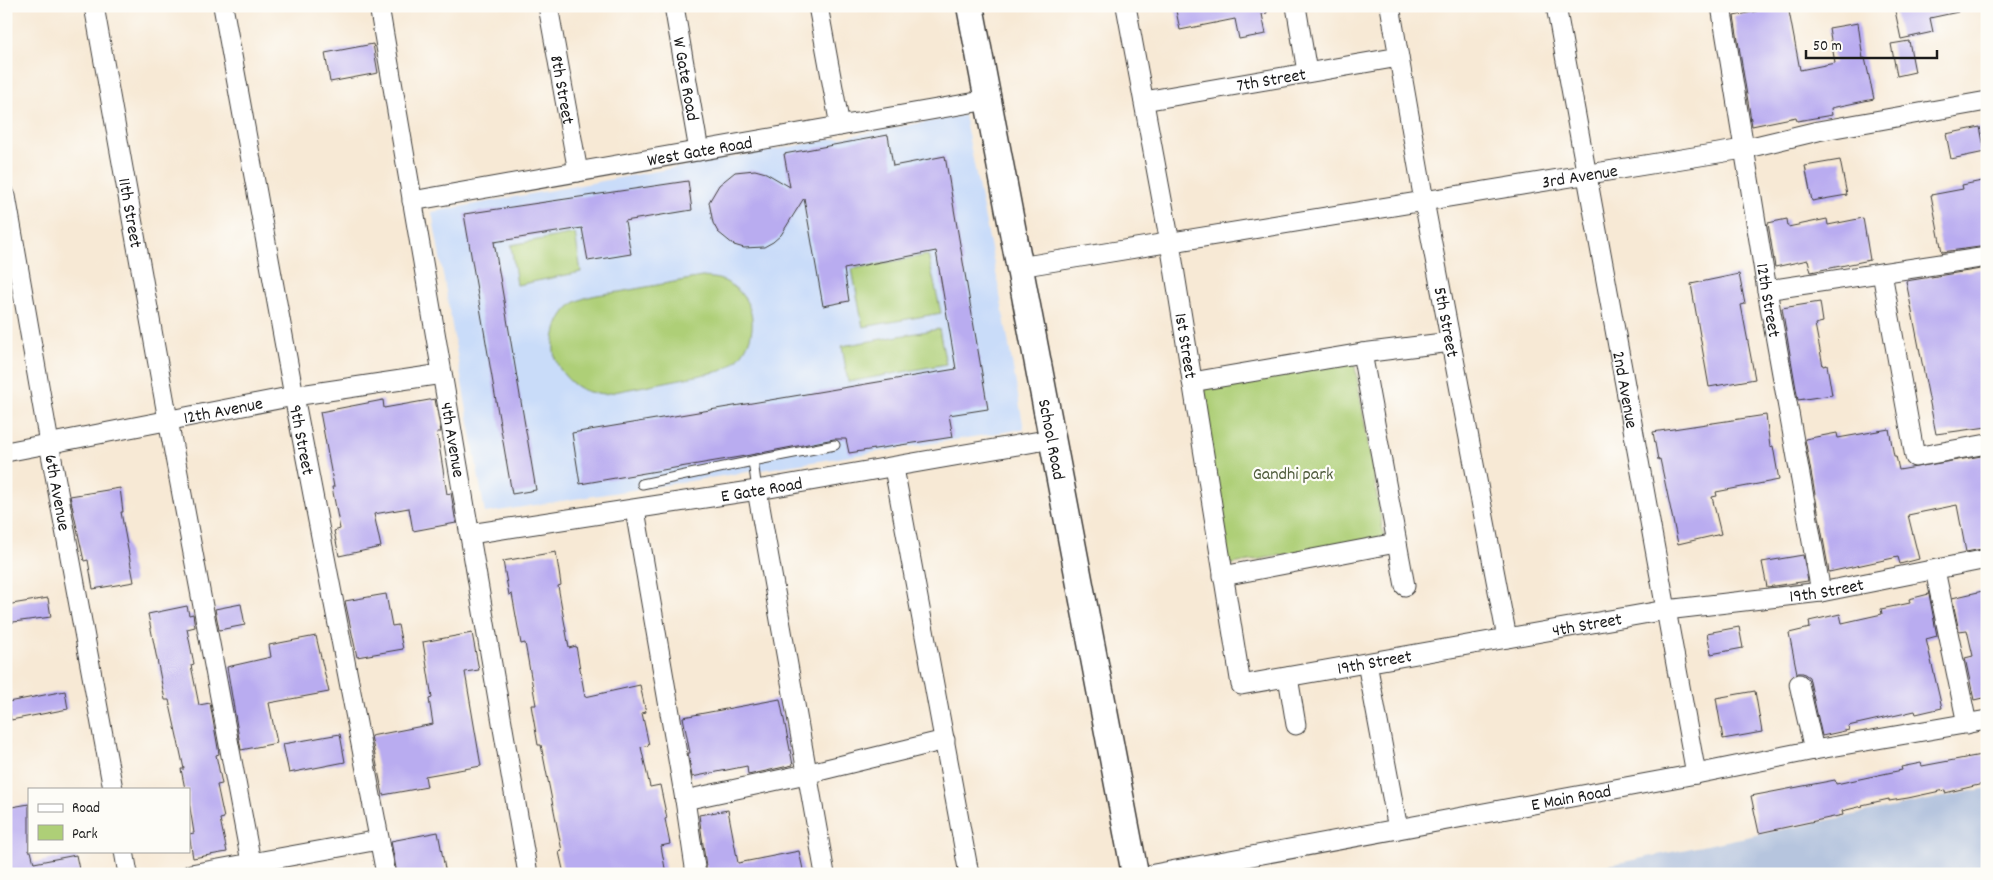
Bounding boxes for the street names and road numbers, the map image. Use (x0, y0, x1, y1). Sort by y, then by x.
street label: W Gate Road (665, 36, 704, 123)
street label: 8th Street (542, 53, 579, 127)
street label: 7th Street (1235, 63, 1308, 100)
street label: West Gate Road (645, 132, 755, 175)
street label: 3rd Avenue (1540, 160, 1620, 197)
street label: 11th Street (110, 176, 147, 251)
street label: 12th Street (1748, 262, 1785, 340)
street label: 5th Street (1426, 285, 1463, 360)
street label: 1st Street (1166, 311, 1202, 381)
street label: 2nd Avenue (1604, 349, 1643, 431)
street label: 12th Avenue (182, 392, 265, 432)
street label: School Road (1030, 397, 1070, 482)
street label: 4th Avenue (432, 401, 470, 480)
street label: 9th Street (281, 403, 319, 478)
street label: 6th Avenue (36, 453, 75, 533)
street label: E Gate Road (719, 472, 805, 510)
street label: 19th Street (1788, 574, 1867, 611)
street label: 4th Street (1551, 608, 1625, 645)
street label: 19th Street (1336, 645, 1414, 683)
street label: E Main Road (1529, 780, 1613, 819)

